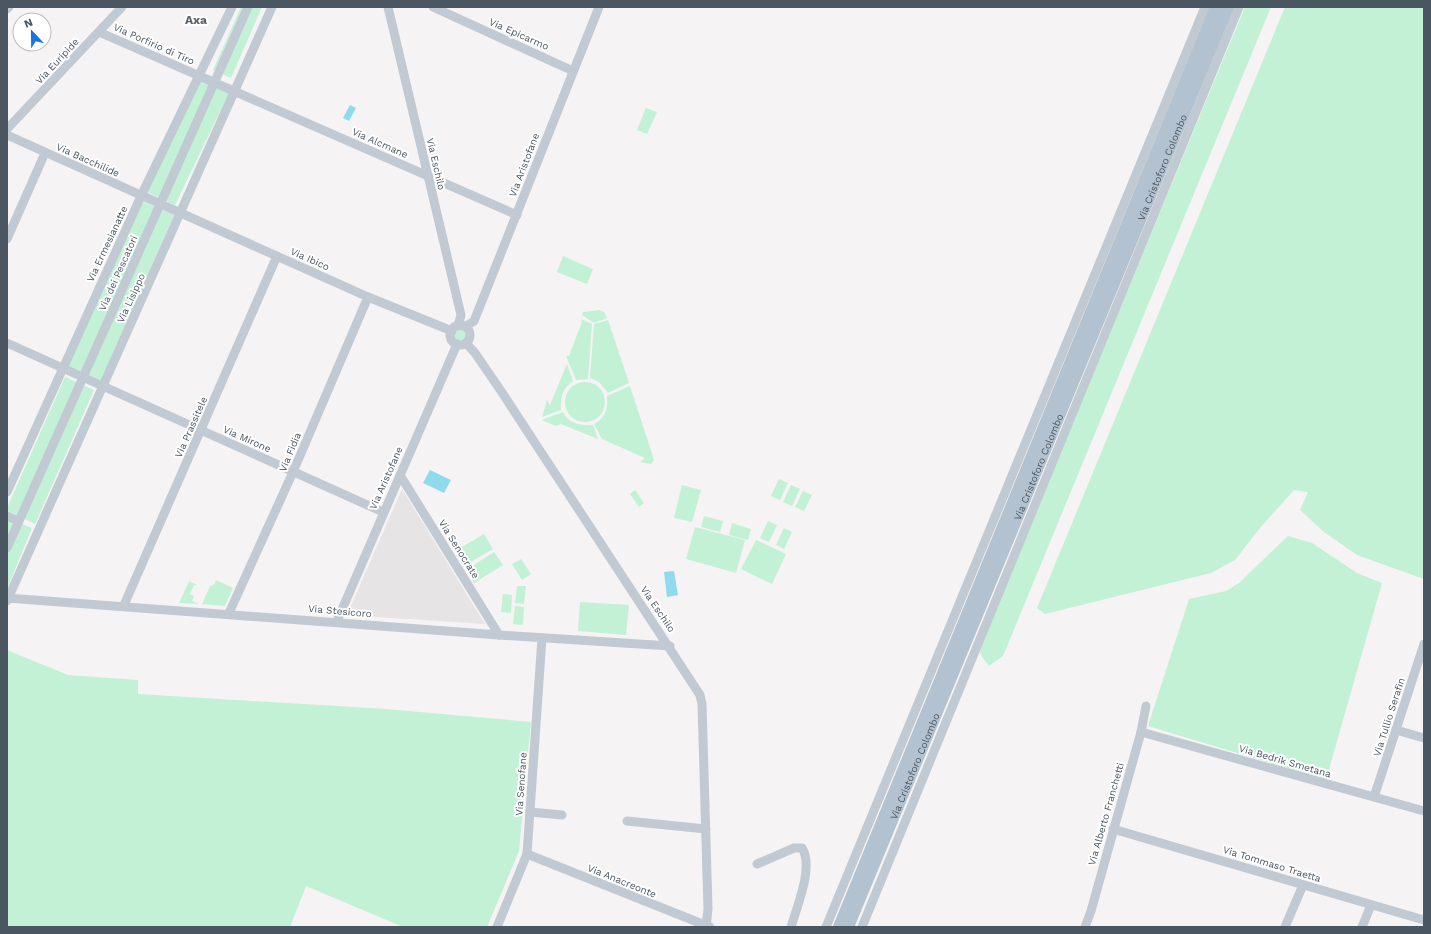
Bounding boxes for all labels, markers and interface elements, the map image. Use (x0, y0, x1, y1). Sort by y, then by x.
north arrow (12, 12, 52, 52)
district label: Axa (185, 13, 207, 27)
text: N (22, 16, 35, 31)
street label: Via Epicarmo (487, 16, 551, 52)
street label: Via Porfirio di Tiro (112, 21, 196, 67)
street label: Via Euripide (33, 36, 81, 86)
street label: Via Cristoforo Colombo (1135, 112, 1189, 222)
street label: Via Alcmane (350, 126, 410, 160)
street label: Via Aristofane (507, 131, 541, 199)
street label: Via Eschilo (425, 137, 447, 191)
street label: Via Bacchilide (55, 141, 121, 179)
street label: Via Ermesianatte (85, 204, 130, 284)
street label: Via dei Pescatori (96, 234, 140, 312)
street label: Via Ibico (289, 246, 331, 272)
street label: Via Lisippo (115, 272, 147, 324)
street label: Via Prassitele (173, 395, 209, 459)
street label: Via Cristoforo Colombo (1011, 412, 1065, 521)
street label: Via Mirone (221, 424, 273, 455)
street label: Via Fidia (277, 431, 303, 473)
street label: Via Aristofane (367, 445, 405, 511)
street label: Via Senocrate (437, 518, 482, 581)
street label: Via Eschilo (639, 584, 677, 634)
street label: Via Stesicoro (308, 603, 372, 619)
street label: Via Tullio Serafin (1371, 676, 1407, 758)
street label: Via Cristoforo Colombo (888, 711, 941, 821)
street label: Via Bedrik Smetana (1238, 743, 1333, 780)
street label: Via Senofane (513, 752, 529, 816)
street label: Via Alberto Franchetti (1086, 762, 1126, 866)
street label: Via Tommaso Traetta (1222, 844, 1323, 884)
street label: Via Anacreonte (586, 862, 658, 900)

